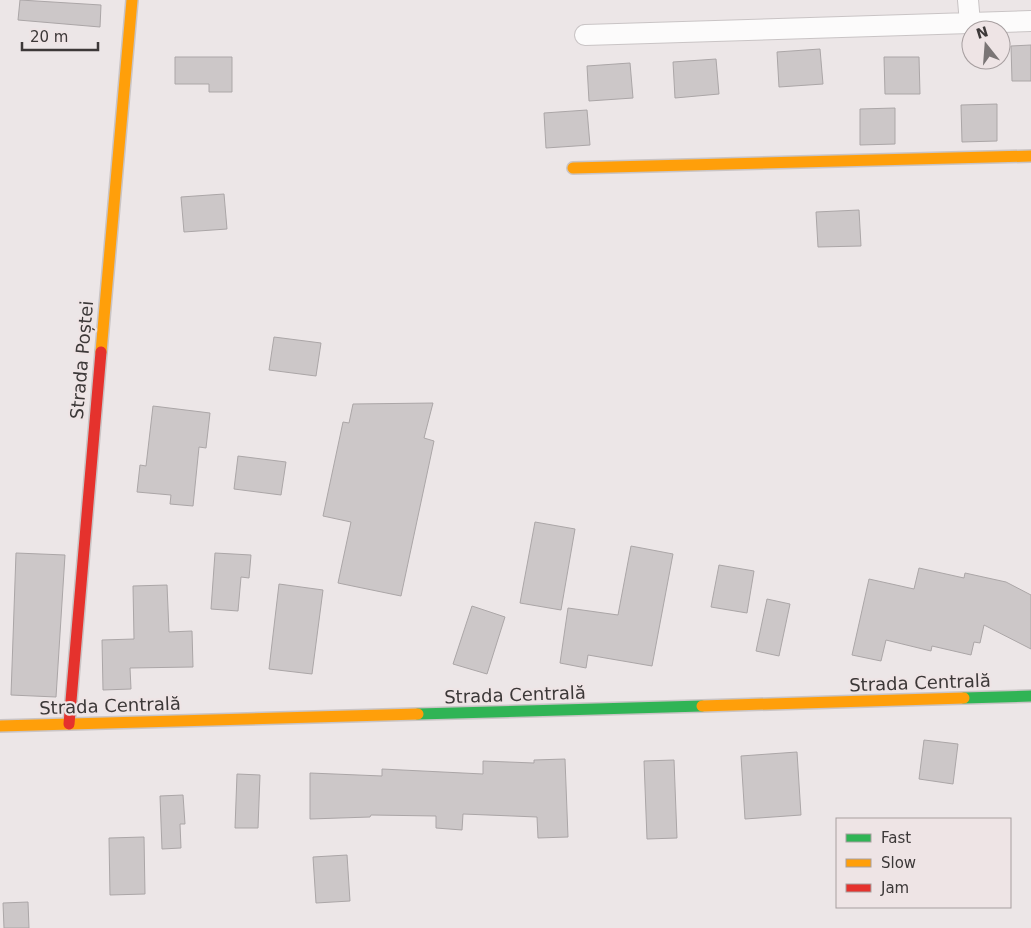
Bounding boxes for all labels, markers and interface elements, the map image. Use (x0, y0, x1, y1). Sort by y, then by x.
scale bar (22, 20, 99, 52)
north arrow (961, 20, 1011, 70)
text: N (974, 23, 990, 42)
text: 20 m (30, 28, 68, 46)
street label: Strada Poștei (66, 300, 97, 420)
street label: Strada Centrală (849, 670, 991, 695)
street label: Strada Centrală (444, 682, 586, 707)
street label: Strada Centrală (39, 693, 181, 718)
legend (836, 818, 1011, 908)
text: Fast (881, 829, 911, 847)
text: Slow (881, 854, 916, 872)
text: Jam (880, 879, 909, 897)

